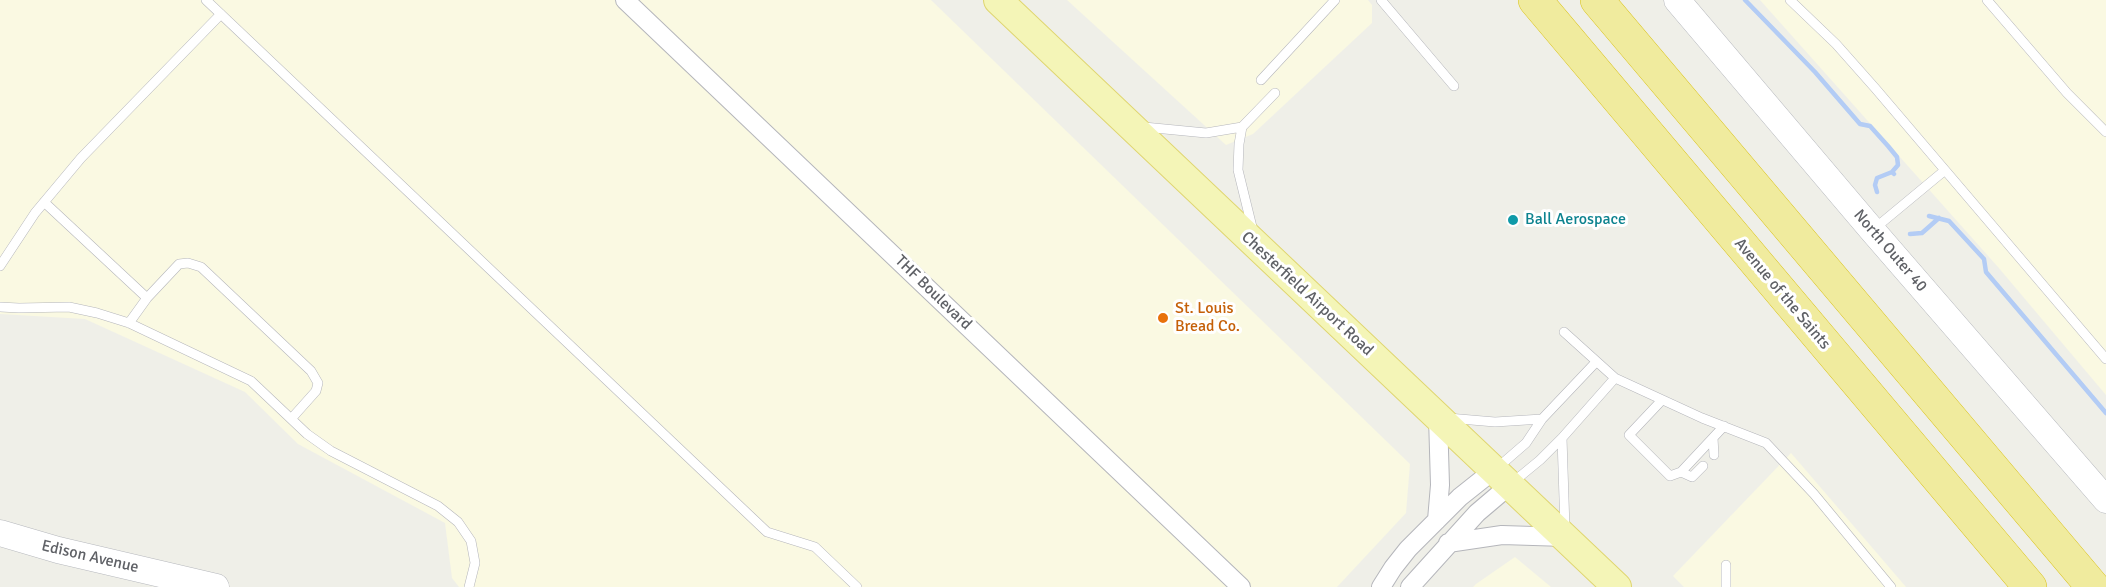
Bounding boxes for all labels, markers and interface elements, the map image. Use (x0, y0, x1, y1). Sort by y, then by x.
street label: North Outer 40 (1849, 206, 1931, 296)
place label: Ball Aerospace (1525, 210, 1626, 230)
marker: Ball Aerospace (1506, 213, 1520, 227)
street label: Chesterfield Airport Road (1237, 228, 1377, 360)
street label: Avenue of the Saints (1730, 235, 1834, 353)
street label: THF Boulevard (891, 252, 975, 334)
place label: St. Louis Bread Co. (1175, 299, 1240, 337)
marker: St. Louis Bread Co. (1156, 311, 1170, 325)
street label: Edison Avenue (39, 536, 141, 578)

